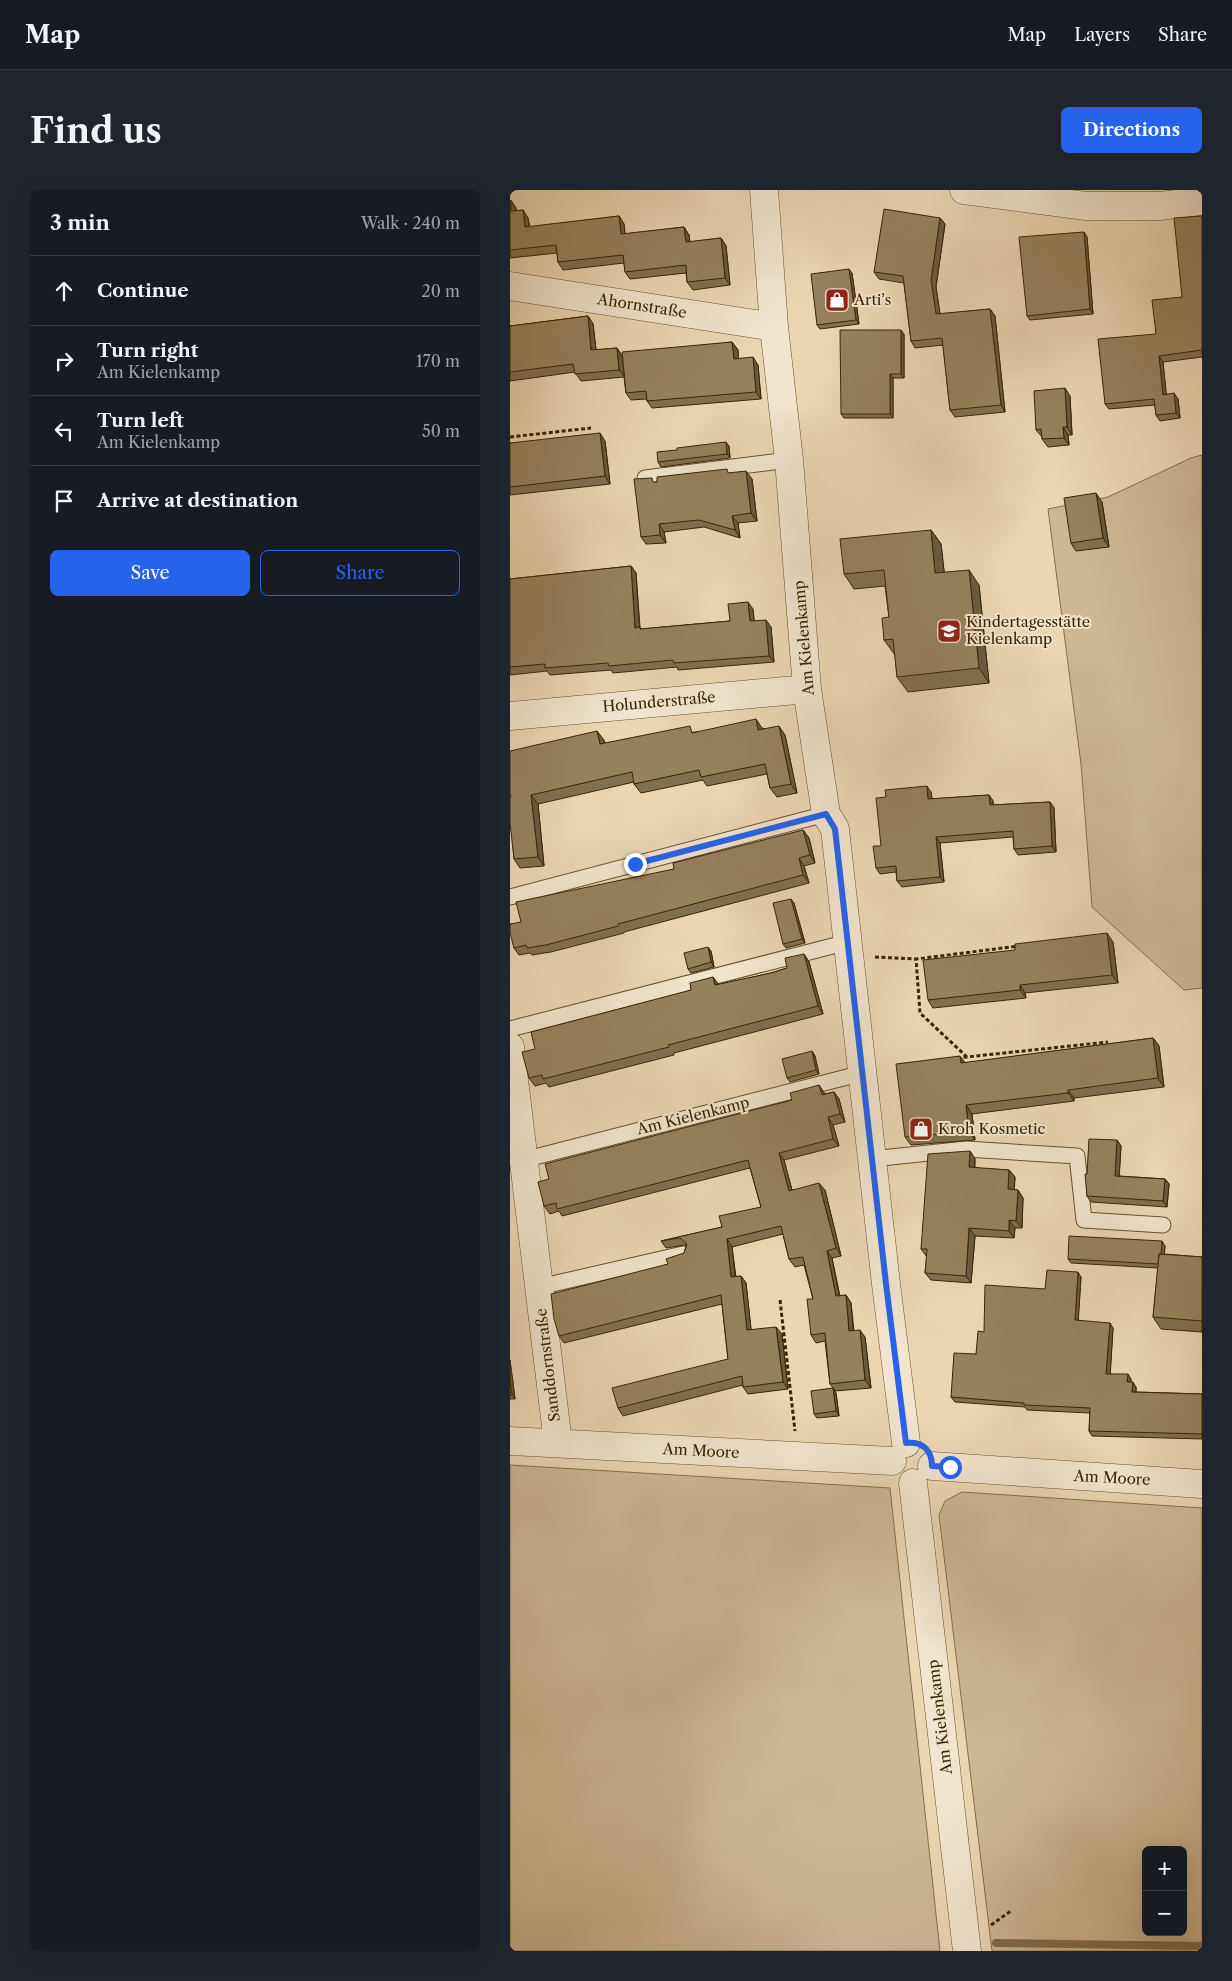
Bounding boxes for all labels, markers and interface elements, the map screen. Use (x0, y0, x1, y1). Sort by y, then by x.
text: Map (25, 20, 80, 49)
text: Map (1008, 24, 1046, 46)
text: Layers (1074, 24, 1130, 46)
text: Share (1158, 24, 1207, 46)
button: Directions (1061, 107, 1202, 153)
text: Find us (30, 109, 162, 152)
text: 3 min (50, 210, 110, 235)
text: Walk · 240 m (361, 213, 460, 233)
icon: ahead (50, 277, 78, 305)
text: Continue (97, 279, 189, 302)
text: 20 m (421, 281, 460, 301)
shop icon: Arti’s (824, 287, 850, 313)
street label: Ahornstraße (595, 289, 688, 322)
place label: Arti’s (853, 290, 891, 309)
text: Turn right (97, 339, 198, 362)
icon: right (50, 347, 78, 375)
text: 170 m (416, 351, 460, 371)
text: Am Kielenkamp (97, 362, 220, 382)
text: Turn left (97, 409, 184, 432)
icon: left (50, 417, 78, 445)
text: 50 m (422, 421, 460, 441)
text: Am Kielenkamp (97, 432, 220, 452)
icon: arrive (50, 487, 78, 515)
text: Arrive at destination (97, 489, 298, 512)
button: Save (50, 550, 250, 596)
button: Share (260, 550, 460, 596)
street label: Am Kielenkamp (789, 580, 818, 697)
place label: Kindertagesstätte Kielenkamp (966, 612, 1090, 648)
school or university icon: Kindertagesstätte Kielenkamp (936, 618, 962, 644)
street label: Holunderstraße (602, 687, 716, 716)
route end (624, 853, 647, 876)
street label: Am Kielenkamp (634, 1092, 751, 1139)
shop icon: Kroh Kosmetic (908, 1116, 934, 1142)
place label: Kroh Kosmetic (938, 1119, 1045, 1138)
street label: Sanddornstraße (531, 1307, 564, 1423)
street label: Am Moore (661, 1439, 740, 1462)
route start (939, 1456, 962, 1479)
street label: Am Moore (1072, 1466, 1151, 1489)
street label: Am Kielenkamp (923, 1659, 956, 1777)
map controls (1142, 1846, 1187, 1936)
button: + (1142, 1846, 1187, 1891)
button: − (1142, 1891, 1187, 1936)

